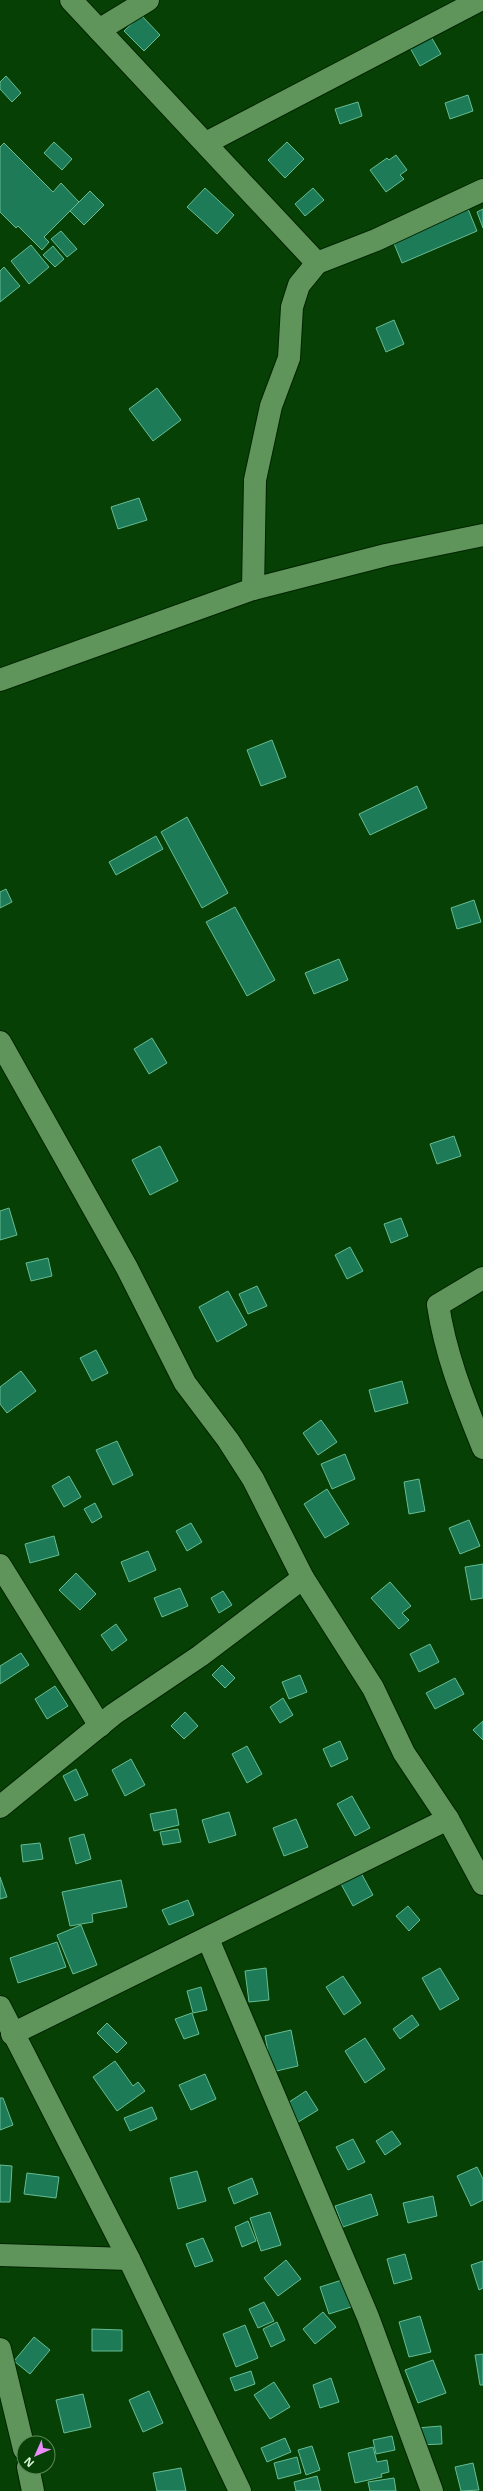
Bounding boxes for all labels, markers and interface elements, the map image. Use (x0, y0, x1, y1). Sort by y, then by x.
north arrow (16, 2435, 56, 2475)
text: N (20, 2454, 37, 2471)

